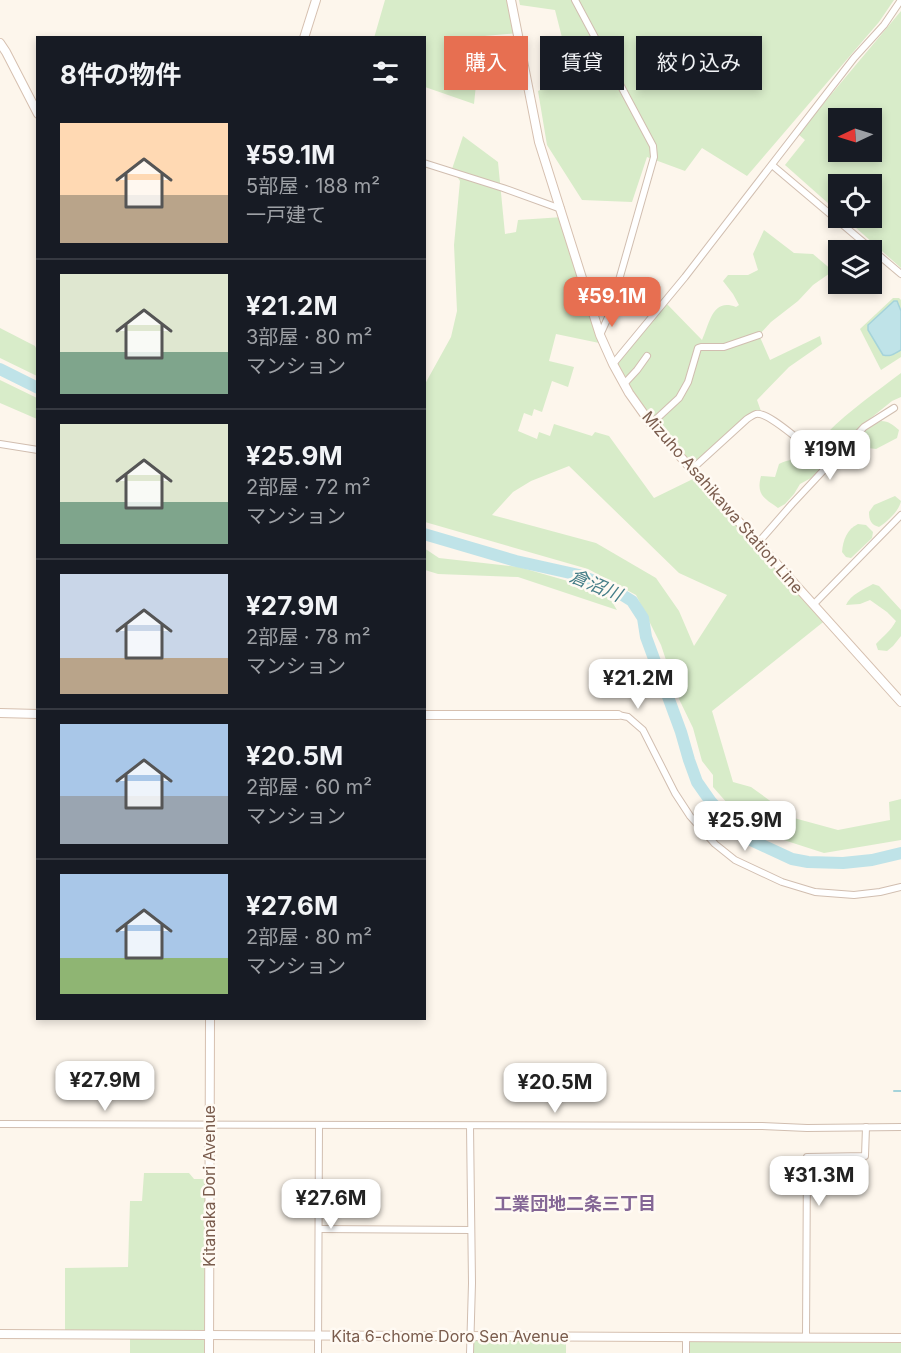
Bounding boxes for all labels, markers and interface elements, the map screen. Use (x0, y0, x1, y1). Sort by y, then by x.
chip: 購入 (444, 36, 528, 90)
chip: 賃貸 (540, 36, 624, 90)
chip: 絞り込み (636, 36, 762, 90)
icon: filters (369, 56, 402, 89)
text: 8件の物件 (60, 59, 181, 90)
north arrow (828, 108, 882, 162)
map controls (828, 108, 882, 294)
text: ¥59.1M (246, 139, 335, 170)
icon: home (108, 147, 180, 219)
text: 5部屋 · 188 m² (246, 174, 380, 198)
button: locate (828, 174, 882, 228)
text: 一戸建て (246, 203, 326, 227)
button: layers (828, 240, 882, 294)
pin: ¥59.1M (563, 277, 661, 328)
text: ¥59.1M (578, 284, 646, 308)
text: ¥21.2M (246, 290, 338, 321)
icon: home (108, 298, 180, 370)
text: 3部屋 · 80 m² (246, 325, 372, 349)
text: マンション (246, 354, 346, 378)
street label: Mizuho Asahikawa Station Line (638, 407, 808, 597)
pin: ¥19M (794, 430, 866, 481)
text: ¥19M (804, 437, 856, 461)
text: ¥25.9M (246, 440, 343, 471)
icon: home (108, 448, 180, 520)
text: 2部屋 · 72 m² (246, 475, 371, 499)
text: マンション (246, 504, 346, 528)
water label: 倉沼川 (567, 565, 627, 606)
text: ¥27.9M (246, 590, 339, 621)
icon: home (108, 598, 180, 670)
text: 2部屋 · 78 m² (246, 625, 371, 649)
text: マンション (246, 654, 346, 678)
pin: ¥21.2M (589, 659, 687, 710)
text: ¥21.2M (603, 666, 673, 690)
text: ¥20.5M (246, 740, 343, 771)
icon: home (108, 748, 180, 820)
text: 2部屋 · 60 m² (246, 775, 372, 799)
pin: ¥25.9M (696, 801, 794, 852)
text: マンション (246, 804, 346, 828)
text: ¥25.9M (708, 808, 782, 832)
text: ¥27.6M (246, 890, 338, 921)
icon: home (108, 898, 180, 970)
text: 2部屋 · 80 m² (246, 925, 372, 949)
text: マンション (246, 954, 346, 978)
pin: ¥27.9M (56, 1061, 154, 1112)
pin: ¥20.5M (506, 1063, 604, 1114)
text: ¥27.9M (69, 1068, 141, 1092)
text: ¥20.5M (518, 1070, 592, 1094)
street label: Kitanaka Dori Avenue (199, 1105, 219, 1267)
pin: ¥31.3M (770, 1156, 868, 1207)
text: ¥31.3M (784, 1163, 854, 1187)
pin: ¥27.6M (282, 1179, 380, 1230)
text: ¥27.6M (296, 1186, 366, 1210)
district label: 工業団地二条三丁目 (494, 1193, 656, 1214)
street label: Kita 6-chome Doro Sen Avenue (331, 1326, 569, 1346)

